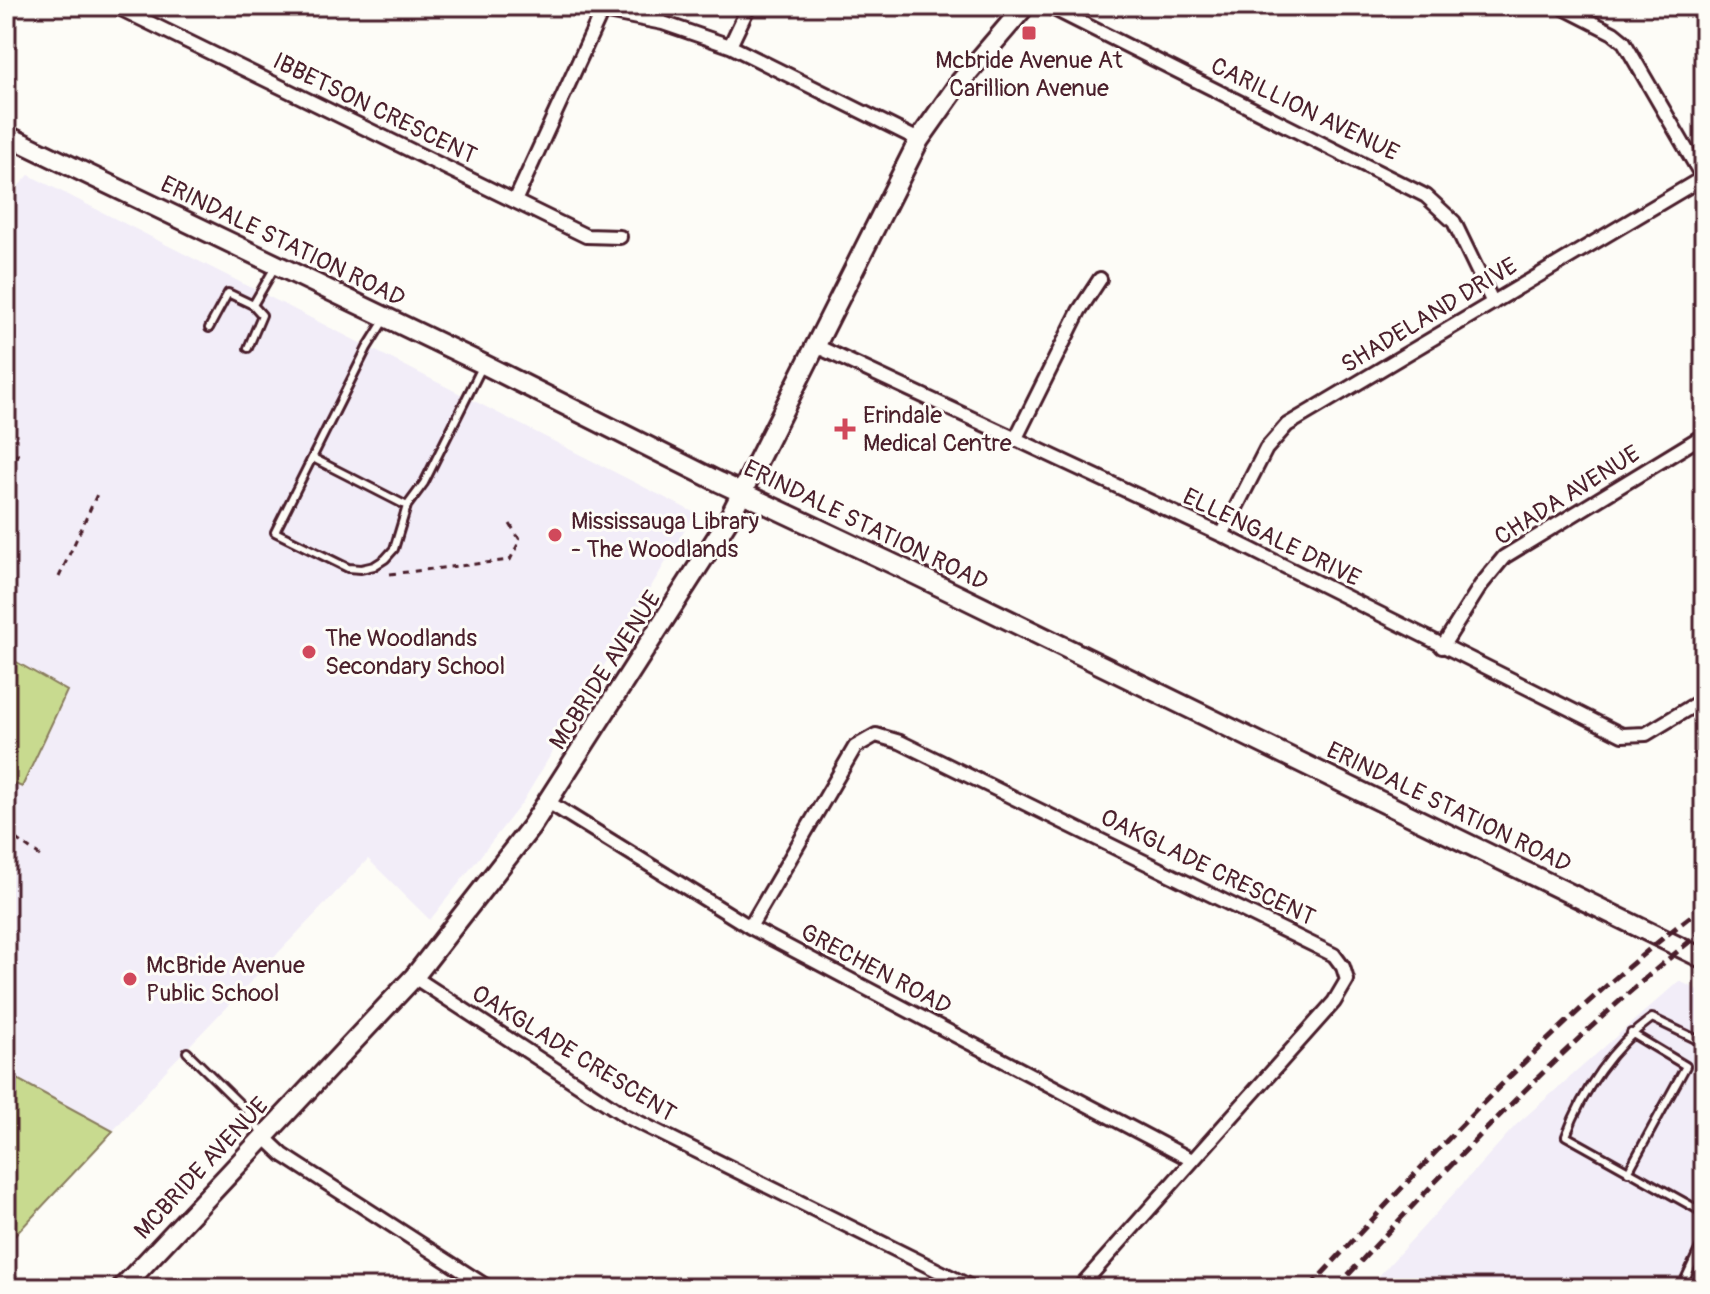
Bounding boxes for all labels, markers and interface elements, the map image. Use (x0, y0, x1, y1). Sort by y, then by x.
marker: Mcbride Avenue At Carillion Avenue (1020, 24, 1038, 42)
place label: Mcbride Avenue At Carillion Avenue (935, 46, 1123, 103)
street label: IBBETSON CRESCENT (268, 47, 481, 170)
street label: CARILLION AVENUE (1206, 51, 1404, 168)
street label: ERINDALE STATION ROAD (156, 170, 410, 313)
street label: SHADELAND DRIVE (1336, 251, 1523, 379)
place label: Erindale Medical Centre (863, 401, 1012, 458)
marker: Erindale Medical Centre (834, 418, 856, 440)
street label: CHADA AVENUE (1489, 439, 1645, 552)
street label: ERINDALE STATION ROAD (739, 454, 993, 597)
street label: ELLENGALE DRIVE (1178, 482, 1365, 593)
place label: Mississauga Library - The Woodlands (571, 507, 759, 564)
marker: Mississauga Library - The Woodlands (546, 526, 564, 544)
street label: MCBRIDE AVENUE (543, 585, 668, 755)
place label: The Woodlands Secondary School (325, 624, 505, 681)
marker: The Woodlands Secondary School (300, 643, 318, 661)
street label: ERINDALE STATION ROAD (1322, 736, 1576, 879)
street label: OAKGLADE CRESCENT (1096, 803, 1320, 932)
street label: GRECHEN ROAD (795, 918, 956, 1021)
place label: McBride Avenue Public School (146, 951, 305, 1008)
marker: McBride Avenue Public School (121, 970, 139, 988)
street label: OAKGLADE CRESCENT (466, 979, 681, 1128)
street label: MCBRIDE AVENUE (128, 1091, 275, 1245)

